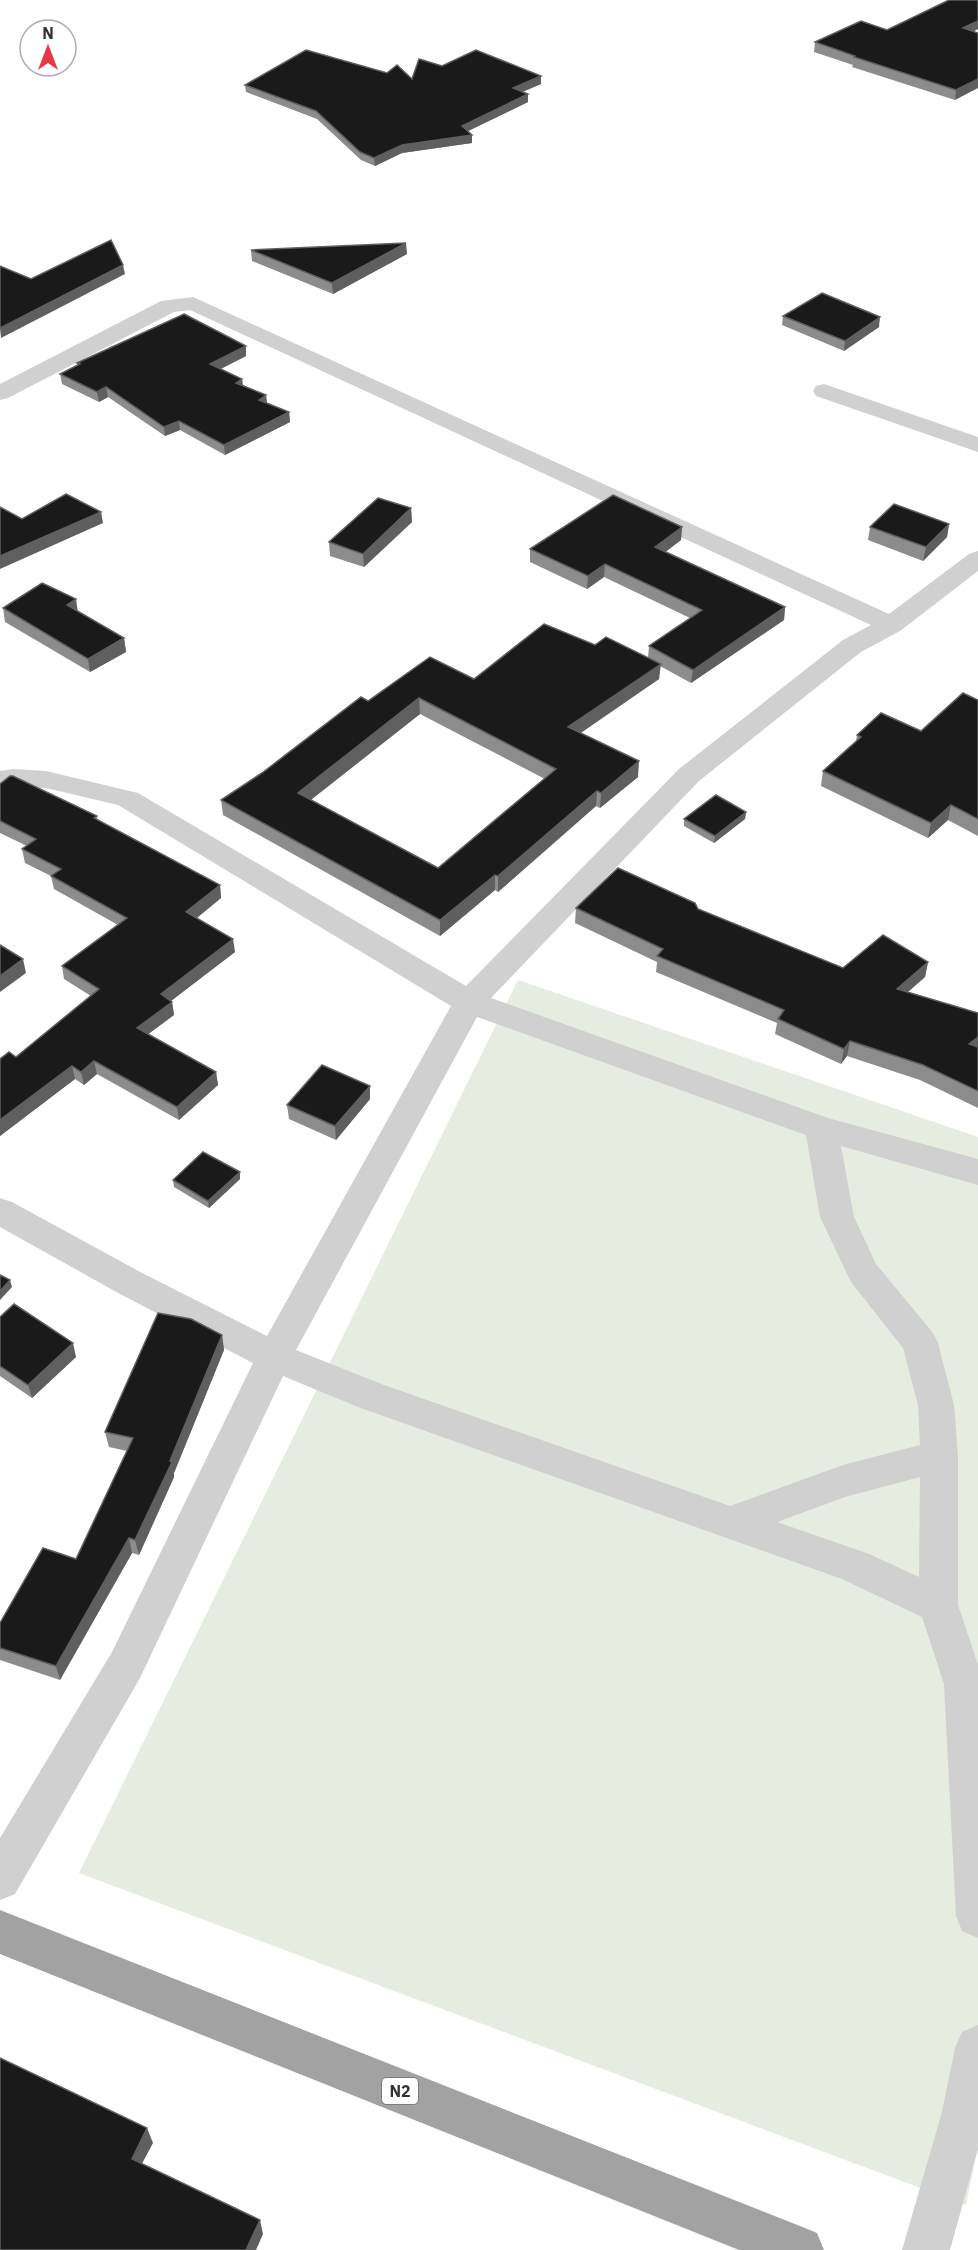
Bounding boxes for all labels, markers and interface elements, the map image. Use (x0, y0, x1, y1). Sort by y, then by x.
north arrow (18, 18, 78, 78)
text: N (42, 23, 54, 43)
road number: N2 (382, 2078, 418, 2104)

